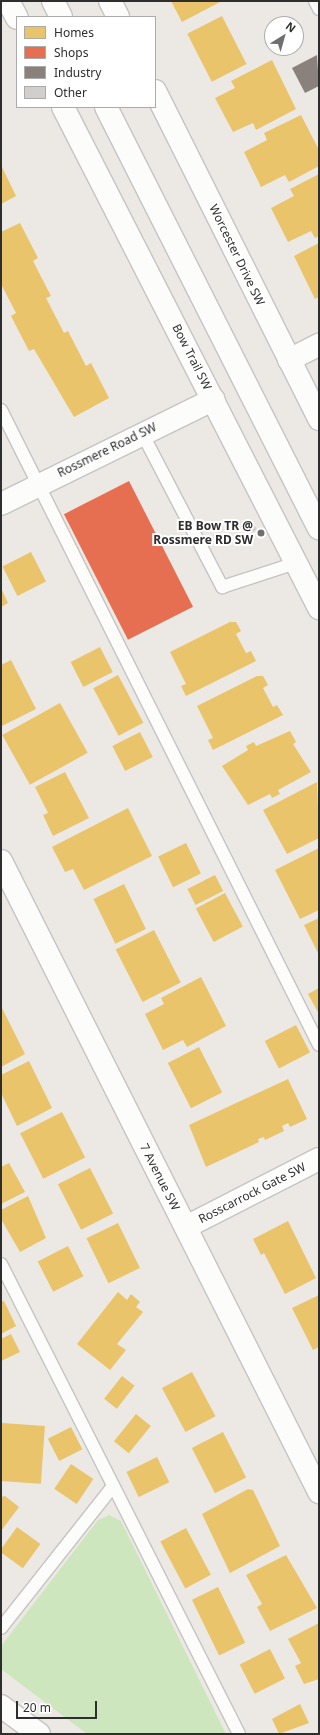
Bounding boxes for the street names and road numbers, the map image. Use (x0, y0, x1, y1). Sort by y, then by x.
street label: Worcester Drive SW (206, 202, 268, 308)
street label: Bow Trail SW (169, 322, 215, 392)
street label: Rossmere Road SW (55, 420, 159, 480)
street label: 7 Avenue SW (137, 1141, 183, 1213)
street label: Rosscarrock Gate SW (196, 1160, 308, 1226)

